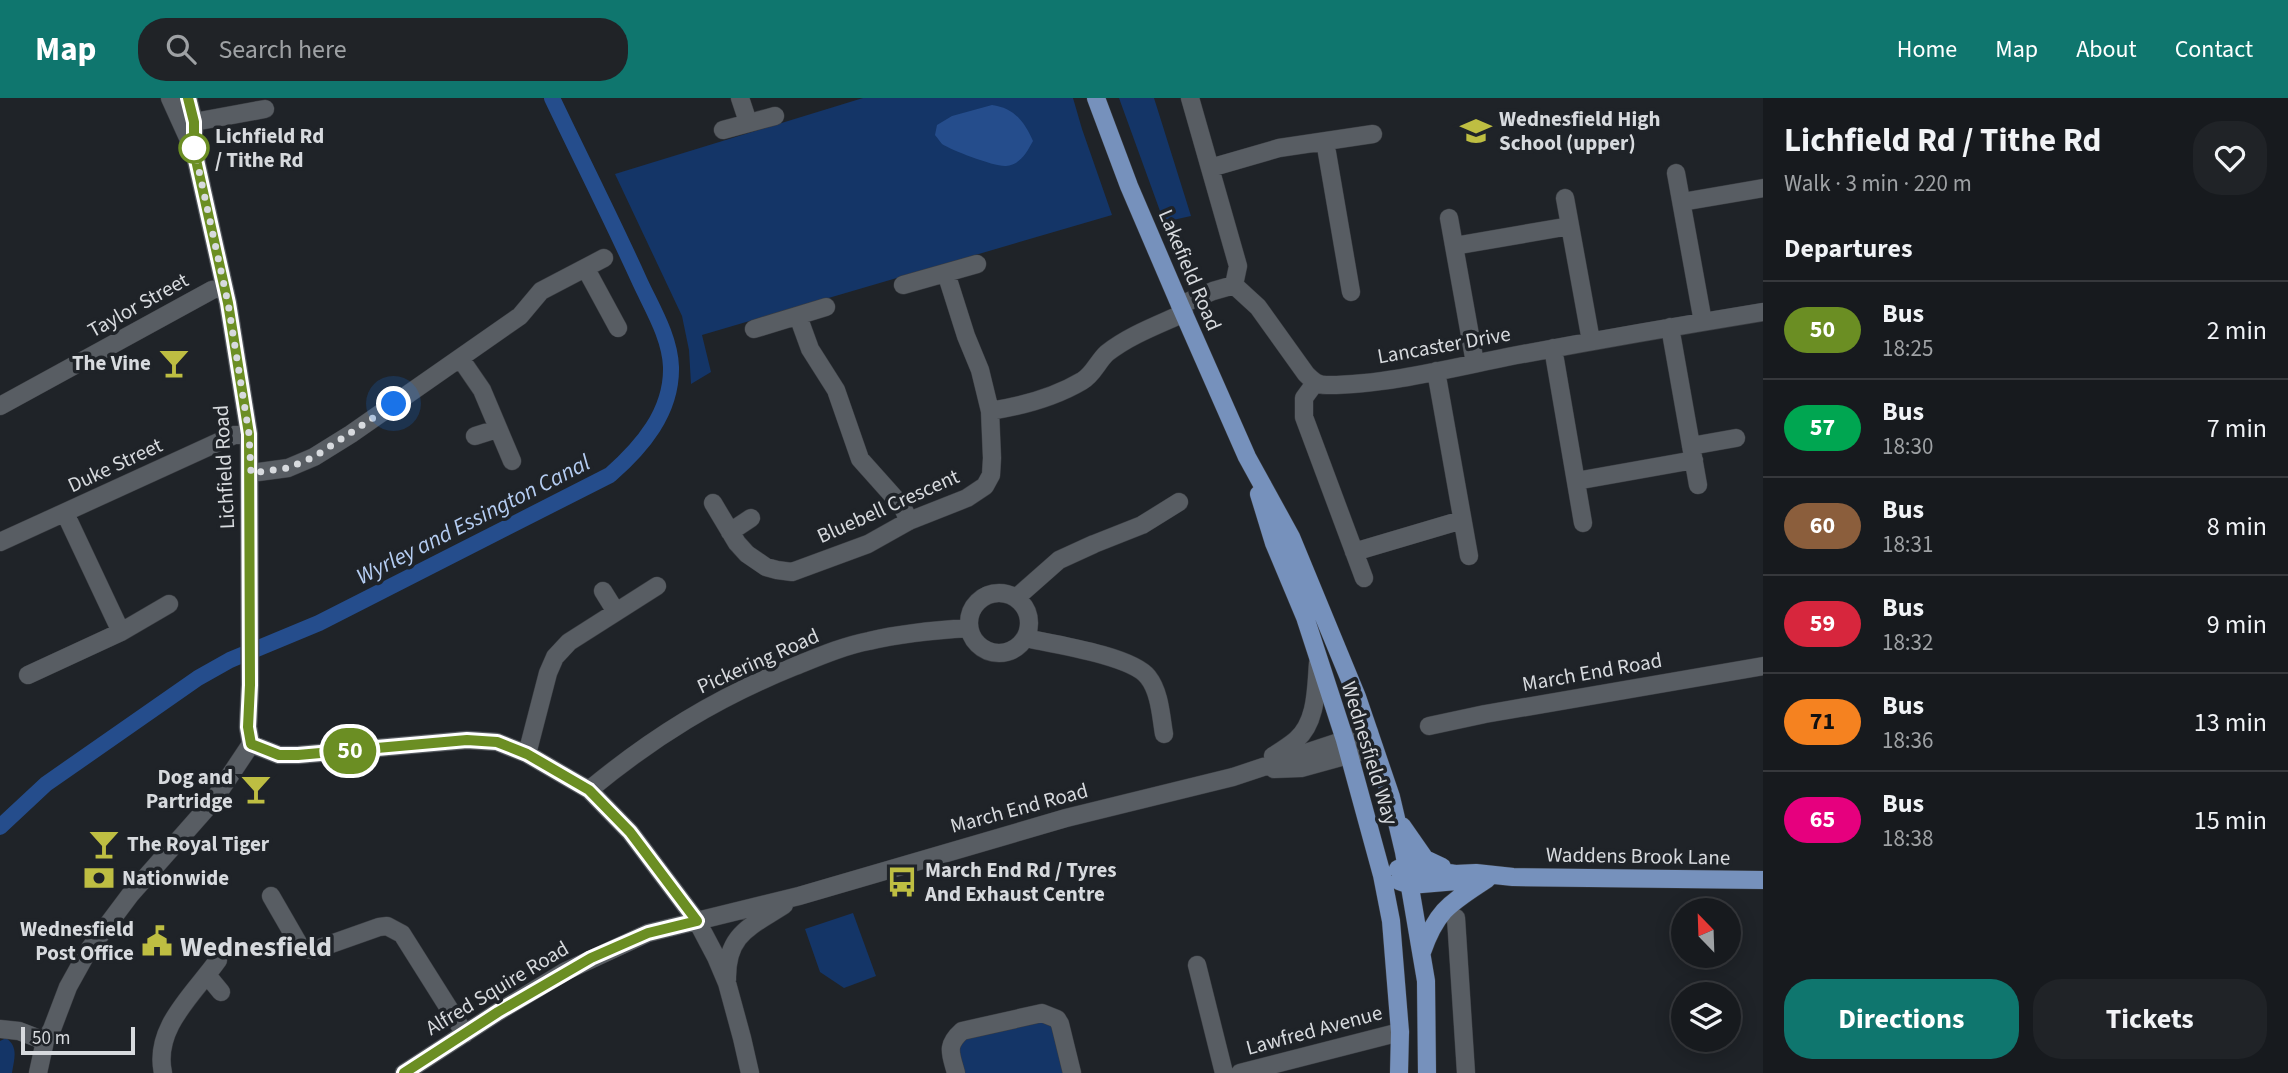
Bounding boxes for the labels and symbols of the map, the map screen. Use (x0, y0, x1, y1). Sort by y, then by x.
place label: Wednesfield High School (upper) (1499, 104, 1660, 158)
school or university icon: Wednesfield High School (upper) (1459, 114, 1493, 148)
place label: Lichfield Rd / Tithe Rd (215, 121, 324, 175)
marker: Lichfield Rd / Tithe Rd (179, 133, 209, 163)
street label: Lakefield Road (1151, 205, 1229, 335)
street label: Taylor Street (82, 265, 194, 345)
street label: Lancaster Drive (1375, 319, 1513, 371)
bar icon: The Vine (157, 346, 191, 380)
place label: The Vine (72, 348, 151, 378)
your location (376, 386, 411, 421)
street label: Lichfield Road (206, 404, 242, 530)
street label: Duke Street (63, 430, 167, 500)
water label: Wyrley and Essington Canal (350, 446, 596, 593)
street label: Bluebell Crescent (812, 461, 964, 551)
street label: Pickering Road (692, 621, 824, 701)
street label: March End Road (1520, 645, 1664, 699)
street label: Wednesfield Way (1334, 677, 1406, 829)
line badge: 50 (318, 728, 382, 774)
place label: Dog and Partridge (146, 762, 233, 816)
bar icon: Dog and Partridge (239, 772, 273, 806)
street label: March End Road (947, 775, 1091, 841)
bar icon: The Royal Tiger (87, 827, 121, 861)
place label: The Royal Tiger (127, 829, 270, 859)
street label: Waddens Brook Lane (1546, 839, 1730, 873)
place label: March End Rd / Tyres And Exhaust Centre (924, 855, 1117, 909)
bank icon: Nationwide (82, 861, 116, 895)
place label: Nationwide (122, 863, 229, 893)
bus stop icon: March End Rd / Tyres And Exhaust Centre (885, 865, 919, 899)
north arrow (1671, 898, 1741, 968)
place label: Wednesfield Post Office (20, 914, 134, 968)
public building icon: Wednesfield Post Office (140, 924, 174, 958)
district label: Wednesfield (180, 927, 332, 967)
street label: Alfred Squire Road (420, 933, 574, 1043)
street label: Lawfred Avenue (1242, 997, 1386, 1063)
scale bar (21, 1024, 135, 1056)

